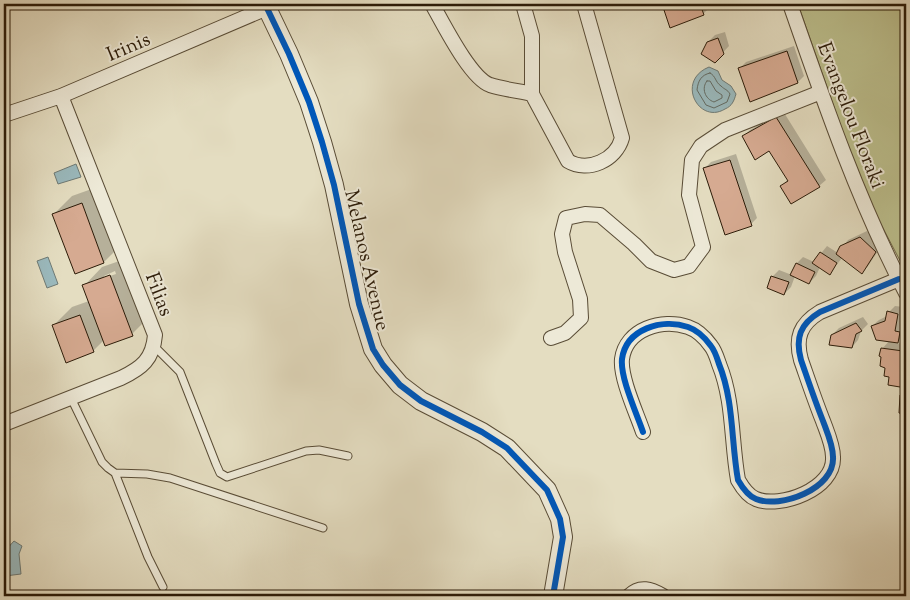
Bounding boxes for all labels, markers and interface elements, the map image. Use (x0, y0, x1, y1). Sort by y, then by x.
street label: Irinis (103, 26, 156, 70)
street label: Evangelou Floraki (808, 38, 891, 194)
street label: Melanos Avenue (335, 187, 396, 334)
street label: Filias (136, 269, 179, 321)

